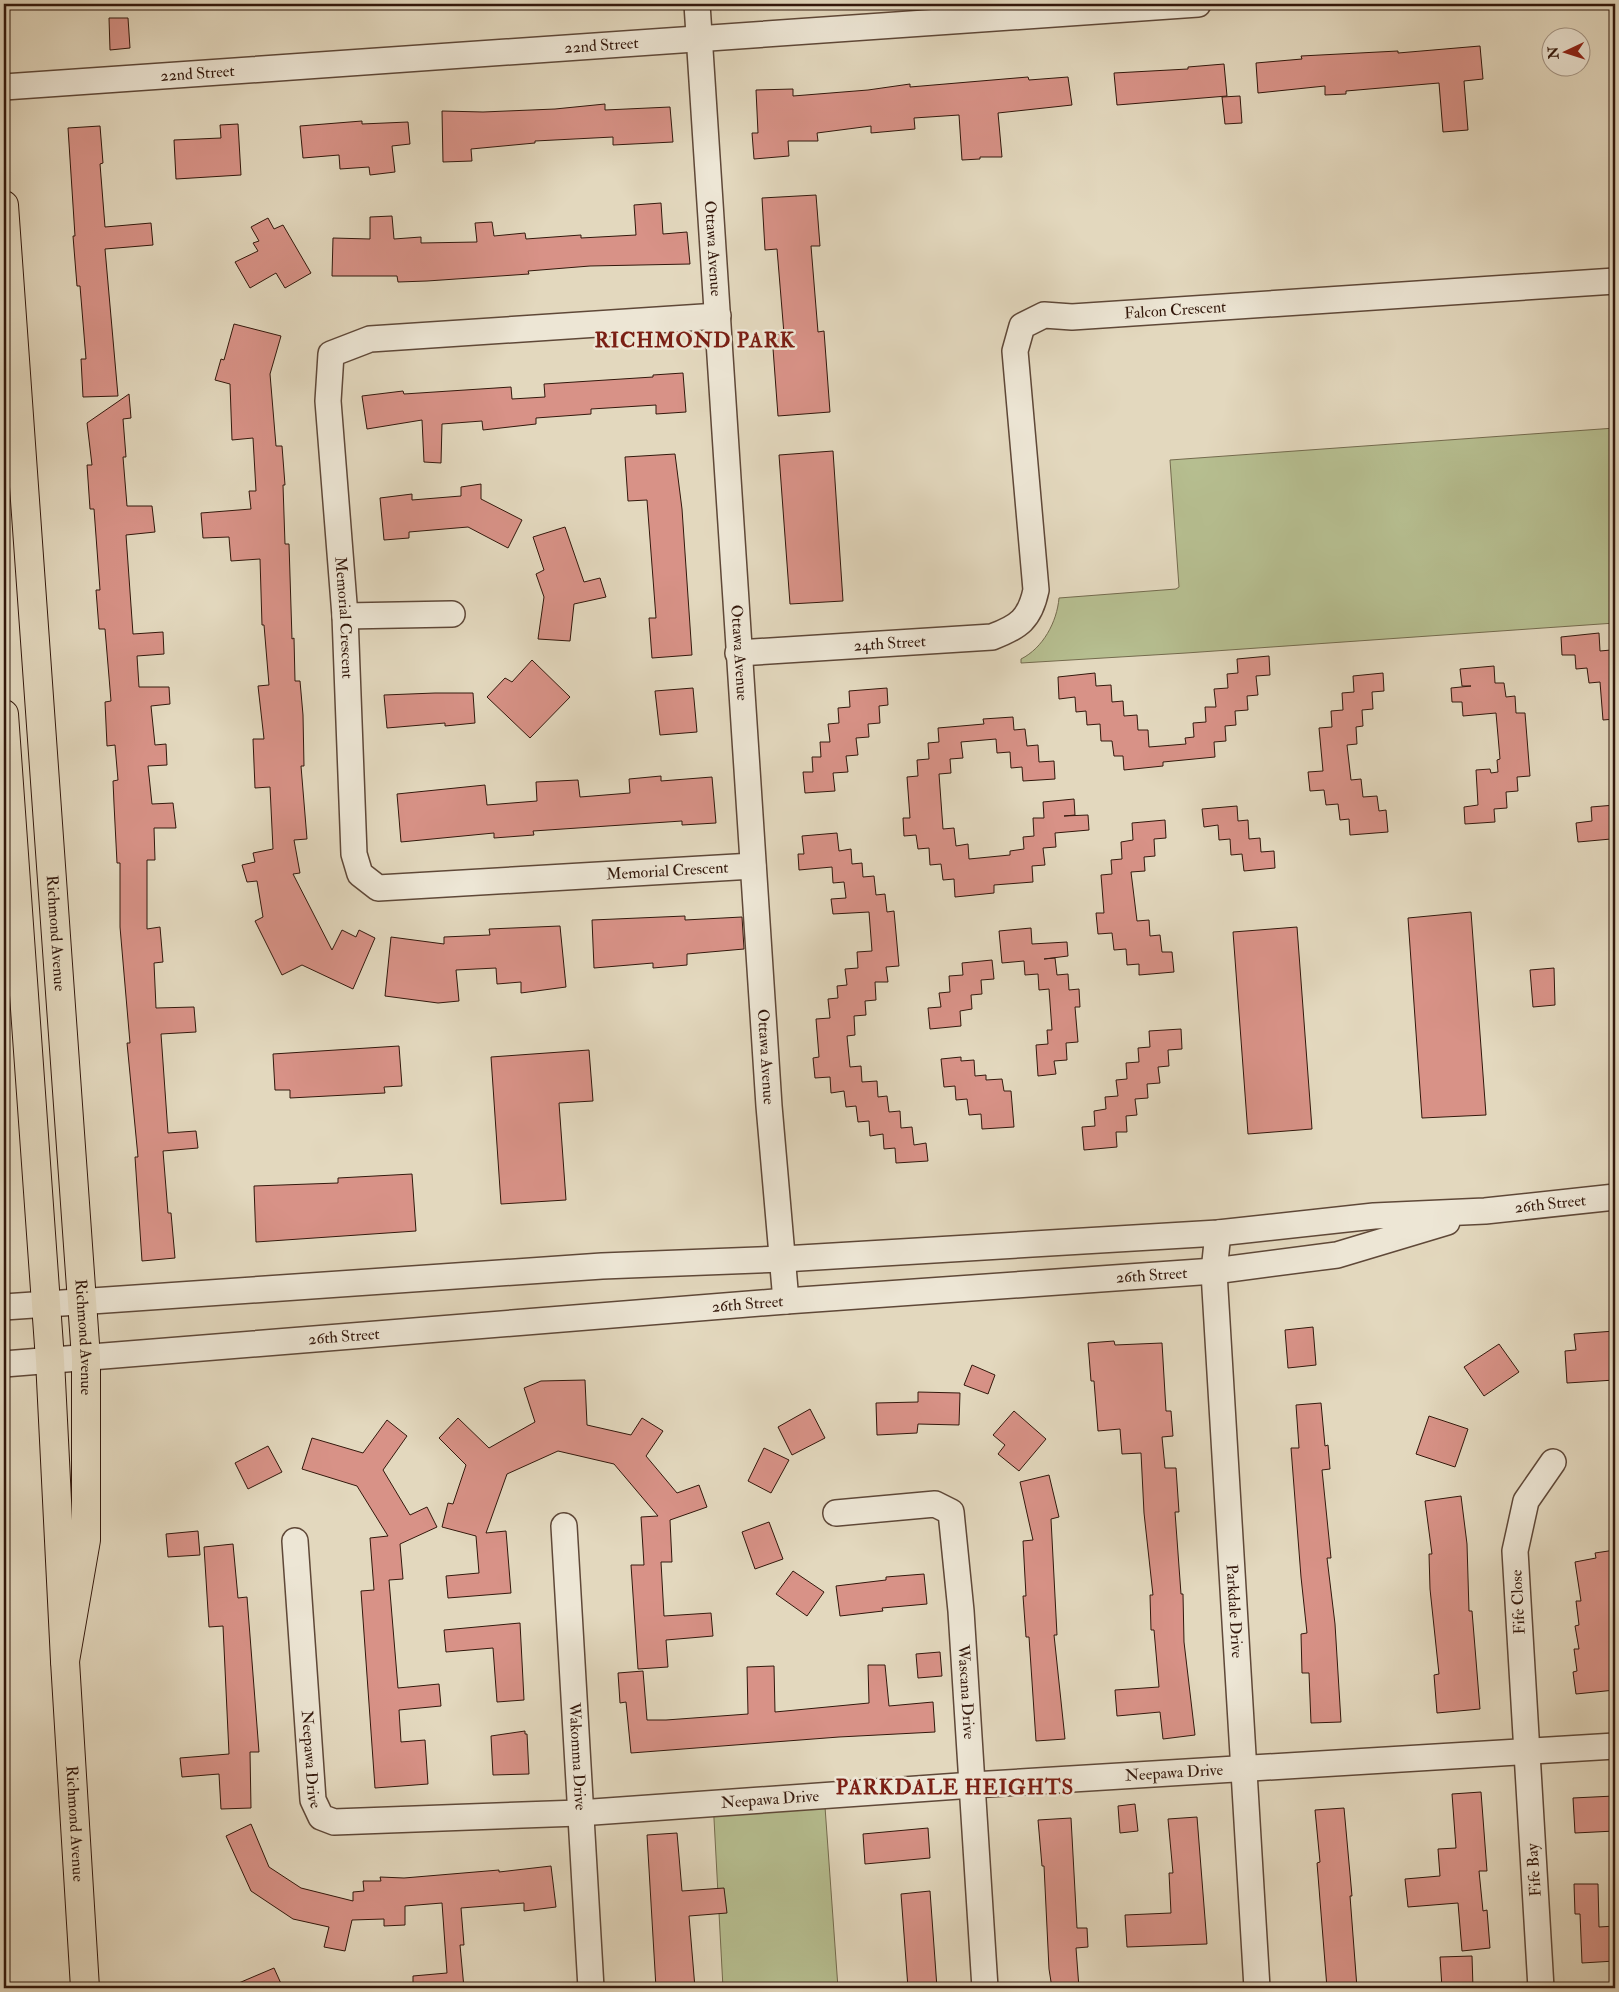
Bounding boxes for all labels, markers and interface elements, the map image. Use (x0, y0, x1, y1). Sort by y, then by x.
north arrow (1542, 28, 1592, 78)
street label: 22nd Street (564, 33, 639, 58)
text: N (1545, 46, 1563, 61)
street label: 22nd Street (160, 61, 235, 86)
street label: Ottawa Avenue (700, 200, 726, 297)
street label: Falcon Crescent (1124, 297, 1227, 324)
district label: RICHMOND PARK (595, 327, 796, 354)
street label: Memorial Crescent (330, 556, 357, 679)
street label: Ottawa Avenue (726, 604, 753, 701)
street label: 24th Street (853, 631, 926, 656)
street label: Memorial Crescent (606, 857, 729, 885)
street label: Richmond Avenue (42, 874, 70, 992)
street label: Ottawa Avenue (753, 1008, 779, 1106)
street label: 26th Street (1514, 1190, 1587, 1218)
street label: 26th Street (1115, 1263, 1188, 1288)
street label: Richmond Avenue (70, 1278, 96, 1396)
street label: 26th Street (711, 1291, 784, 1317)
street label: 26th Street (307, 1324, 380, 1349)
street label: Parkdale Drive (1222, 1564, 1247, 1659)
street label: Fife Close (1506, 1569, 1530, 1635)
street label: Wascana Drive (953, 1643, 979, 1740)
street label: Wakomma Drive (564, 1701, 591, 1811)
street label: Neepawa Drive (297, 1710, 326, 1812)
street label: Neepawa Drive (1124, 1760, 1224, 1786)
street label: Richmond Avenue (61, 1765, 89, 1883)
district label: PARKDALE HEIGHTS (836, 1774, 1074, 1801)
street label: Neepawa Drive (720, 1786, 820, 1813)
street label: Fife Bay (1522, 1842, 1546, 1897)

